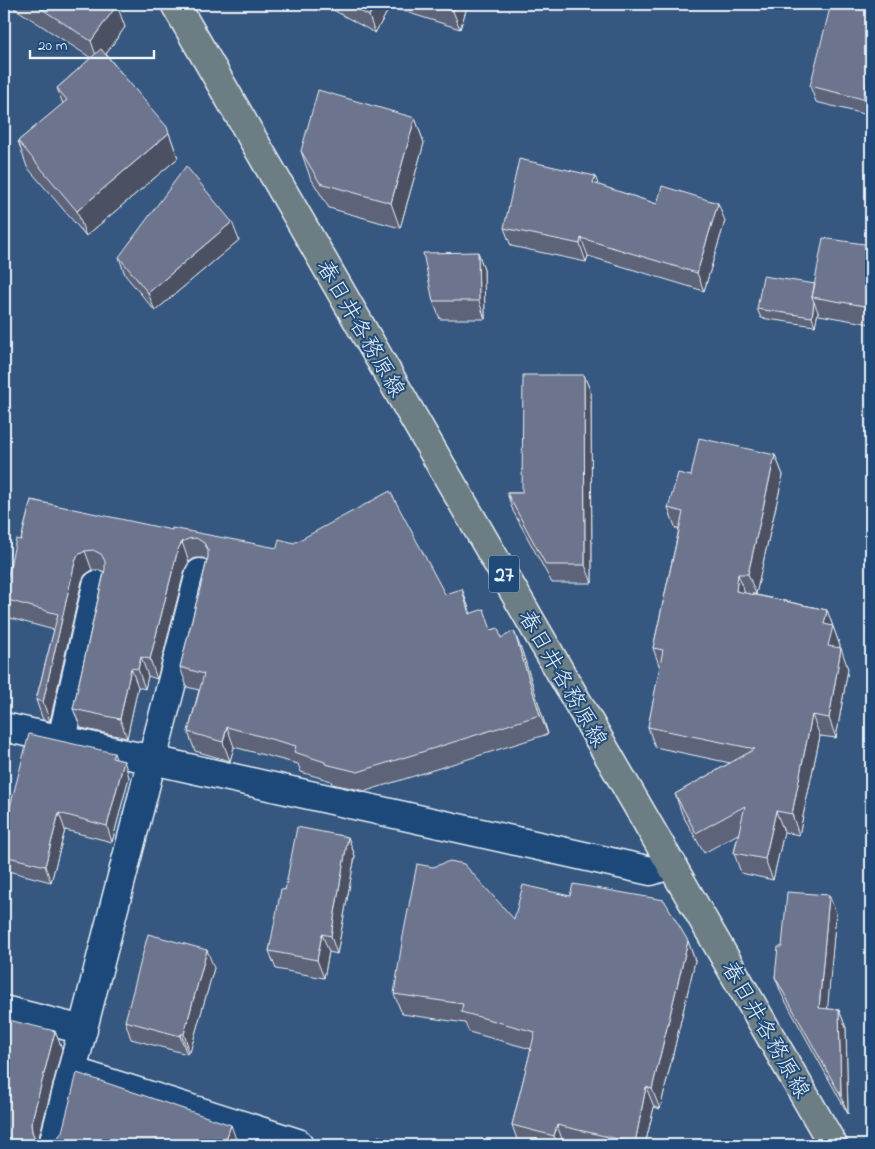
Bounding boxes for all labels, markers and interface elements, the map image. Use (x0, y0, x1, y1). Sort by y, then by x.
scale bar (30, 28, 154, 60)
text: 20 m (38, 35, 68, 57)
street label: 春日井各務原線 (307, 255, 412, 404)
road number: 27 (489, 556, 519, 592)
street label: 春日井各務原線 (509, 605, 614, 754)
street label: 春日井各務原線 (712, 956, 817, 1105)

